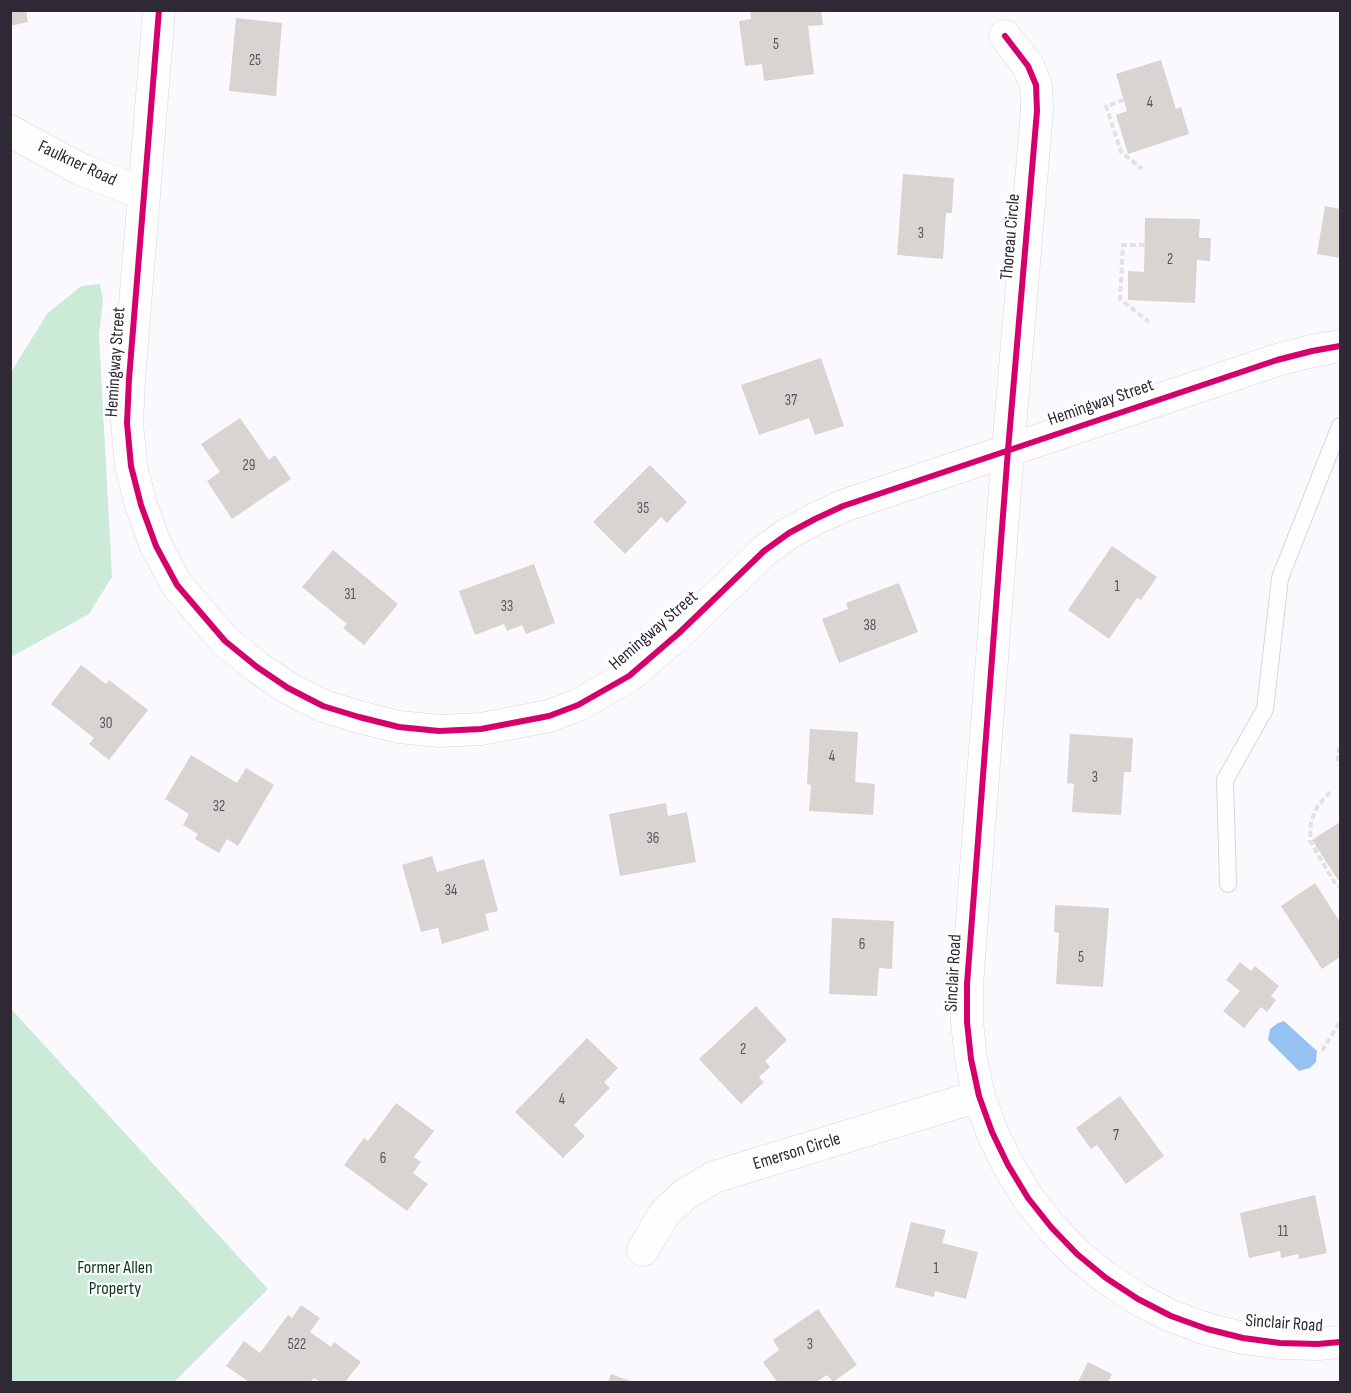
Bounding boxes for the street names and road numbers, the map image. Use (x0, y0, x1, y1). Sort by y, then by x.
street label: Faulkner Road (34, 136, 120, 192)
street label: Thoreau Circle (996, 193, 1026, 281)
street label: Hemingway Street (101, 306, 131, 418)
street label: Hemingway Street (1045, 375, 1157, 431)
street label: Hemingway Street (605, 587, 703, 675)
street label: Sinclair Road (941, 934, 967, 1012)
street label: Emerson Circle (751, 1128, 843, 1176)
street label: Sinclair Road (1245, 1311, 1323, 1337)

